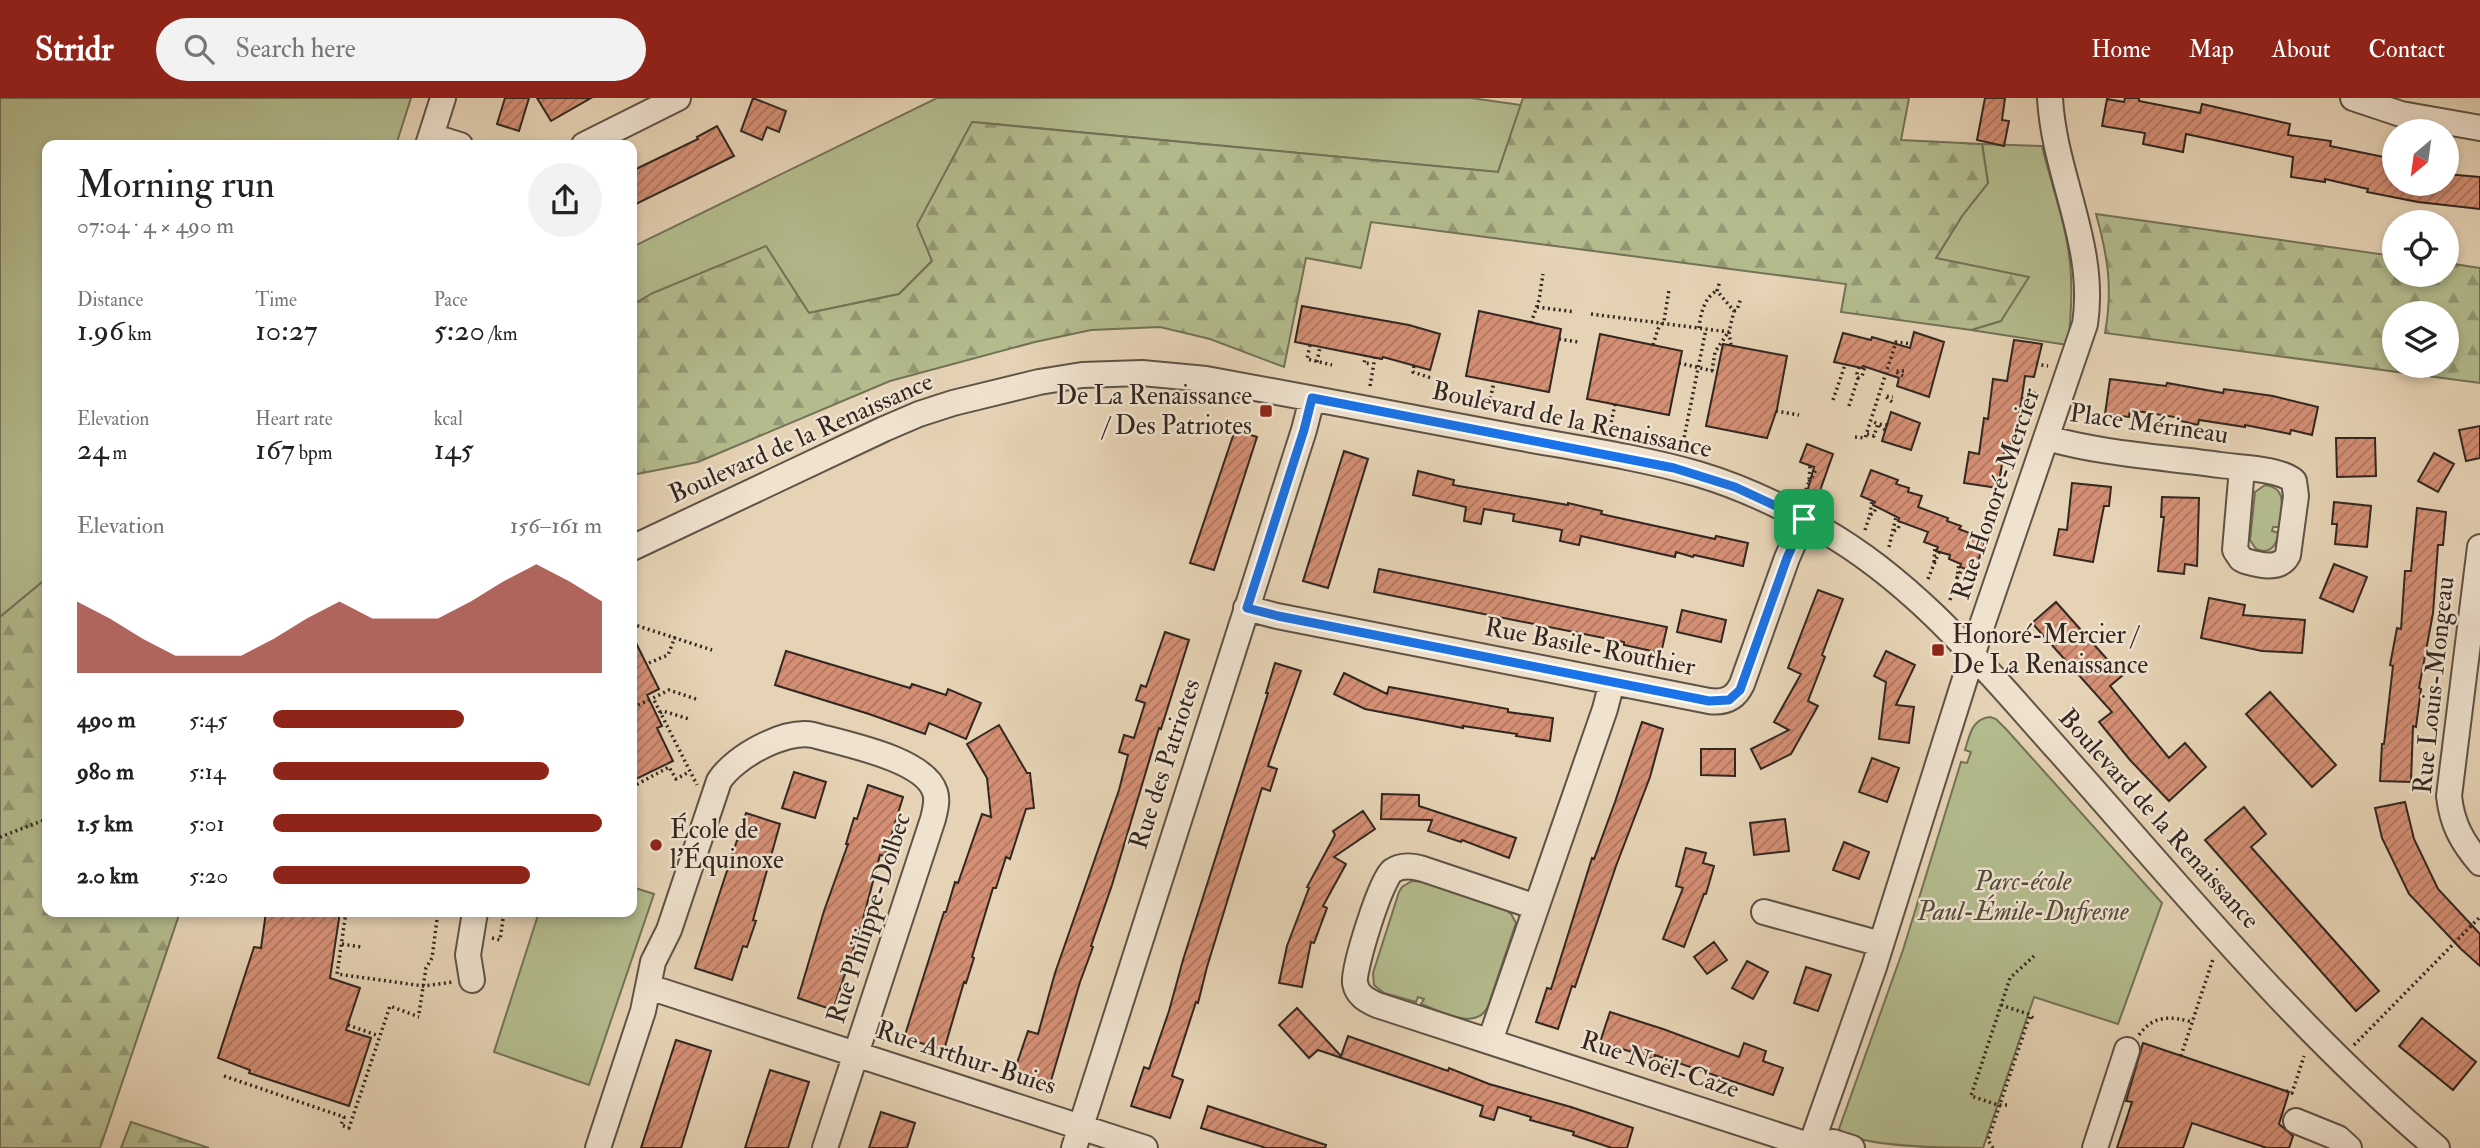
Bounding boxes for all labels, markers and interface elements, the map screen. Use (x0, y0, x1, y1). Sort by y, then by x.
search box (156, 18, 646, 81)
text: Stridr (35, 29, 114, 70)
icon: search (180, 30, 218, 68)
text: Search here (236, 33, 356, 65)
text: Home (2091, 34, 2151, 65)
text: Map (2189, 34, 2234, 65)
text: About (2272, 34, 2331, 65)
text: Contact (2369, 34, 2445, 65)
north arrow (2382, 119, 2459, 196)
map controls (2382, 119, 2459, 378)
text: Morning run (77, 161, 275, 209)
button: share (528, 163, 602, 237)
button: locate (2382, 210, 2459, 287)
text: 07:04 · 4 × 490 m (77, 211, 234, 240)
text: Distance (77, 288, 143, 312)
text: Time (255, 288, 297, 312)
text: Pace (434, 288, 468, 312)
button: layers (2382, 301, 2459, 378)
text: 1.96 (77, 312, 124, 349)
text: 10:27 (255, 312, 318, 349)
text: 5:20 (434, 312, 485, 349)
text: km (124, 322, 152, 346)
text: /km (485, 322, 518, 346)
street label: Boulevard de la Renaissance (664, 365, 938, 511)
street label: Boulevard de la Renaissance (1429, 375, 1715, 465)
place label: De La Renaissance / Des Patriotes (1056, 380, 1252, 442)
street label: Rue Honoré-Mercier (1945, 384, 2047, 604)
street label: Place Mérineau (2068, 397, 2230, 451)
marker: De La Renaissance / Des Patriotes (1258, 403, 1274, 419)
text: Elevation (77, 407, 149, 431)
text: Heart rate (255, 407, 333, 431)
text: kcal (434, 407, 463, 431)
text: 24 (77, 431, 108, 468)
text: 167 (255, 431, 295, 468)
text: 145 (434, 431, 474, 468)
text: m (108, 441, 127, 465)
text: bpm (295, 441, 332, 465)
pin (1774, 489, 1834, 549)
icon: arrive (1785, 500, 1823, 538)
text: Elevation (77, 511, 165, 540)
text: 156–161 m (510, 511, 602, 540)
street label: Rue Louis-Mongeau (2407, 575, 2461, 795)
street label: Rue Basile-Routhier (1482, 611, 1698, 683)
place label: Honoré-Mercier / De La Renaissance (1952, 619, 2148, 681)
marker: Honoré-Mercier / De La Renaissance (1930, 642, 1946, 658)
street label: Rue des Patriotes (1122, 675, 1208, 853)
street label: Boulevard de la Renaissance (2052, 702, 2266, 936)
text: 490 m (77, 705, 136, 734)
text: 5:45 (189, 705, 227, 734)
text: 980 m (77, 757, 134, 786)
text: 5:14 (189, 757, 225, 786)
text: 1.5 km (77, 809, 133, 838)
text: 5:01 (189, 809, 225, 838)
street label: Rue Philippe-Dolbec (820, 809, 919, 1028)
place label: École de l'Équinoxe (670, 812, 784, 876)
marker: École de l'Équinoxe (648, 837, 664, 853)
text: 2.0 km (77, 861, 139, 890)
text: 5:20 (189, 861, 228, 890)
park label: Parc-école Paul-Émile-Dufresne (1916, 866, 2129, 928)
street label: Rue Arthur-Buies (872, 1014, 1060, 1102)
street label: Rue Noël-Caze (1577, 1024, 1743, 1106)

